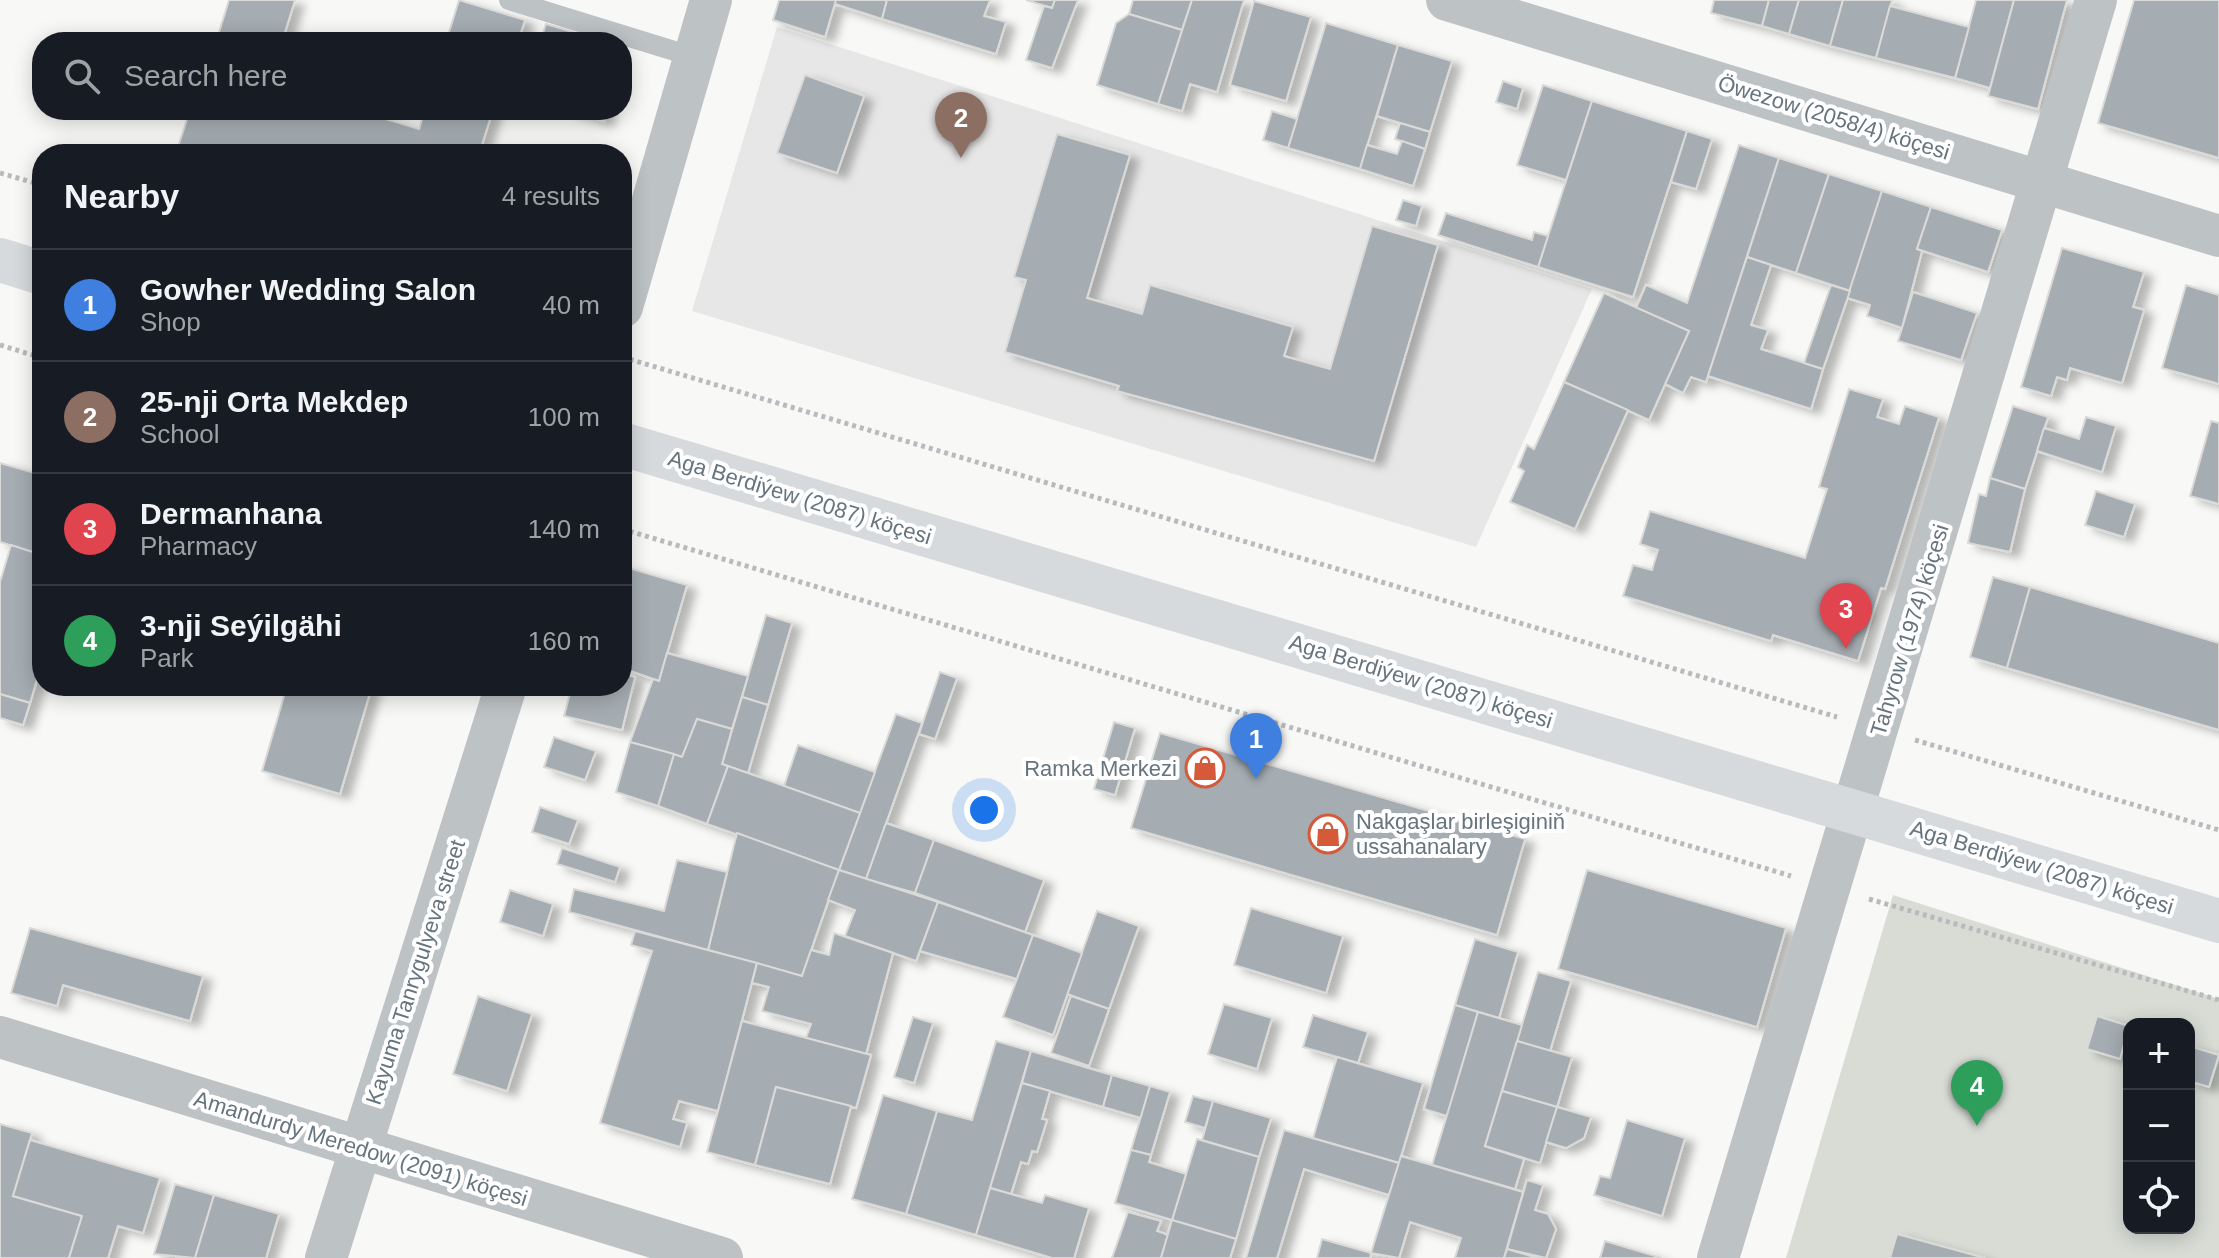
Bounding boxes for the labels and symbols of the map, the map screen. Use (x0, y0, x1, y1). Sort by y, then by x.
street label: Öwezow (2058/4) köçesi (1715, 70, 1953, 165)
pin: 2 (935, 92, 987, 158)
street label: Aga Berdiýew (2087) köçesi (665, 445, 934, 549)
street label: Tahyrow (1974) köçesi (1865, 521, 1954, 739)
pin: 3 (1820, 583, 1872, 649)
street label: Aga Berdiýew (2087) köçesi (1286, 629, 1555, 733)
pin: 1 (1230, 713, 1282, 779)
shop icon: Ramka Merkezi (1184, 747, 1226, 789)
place label: Ramka Merkezi (1024, 756, 1177, 781)
your location (964, 790, 1004, 830)
place label: Nakgaşlar birleşiginiň ussahanalary (1356, 809, 1565, 859)
shop icon: Nakgaşlar birleşiginiň ussahanalary (1307, 813, 1349, 855)
street label: Aga Berdiýew (2087) köçesi (1907, 815, 2176, 919)
street label: Kayuma Tanrygulyeva street (361, 836, 470, 1108)
pin: 4 (1951, 1060, 2003, 1126)
street label: Amandurdy Meredow (2091) köçesi (191, 1086, 531, 1211)

